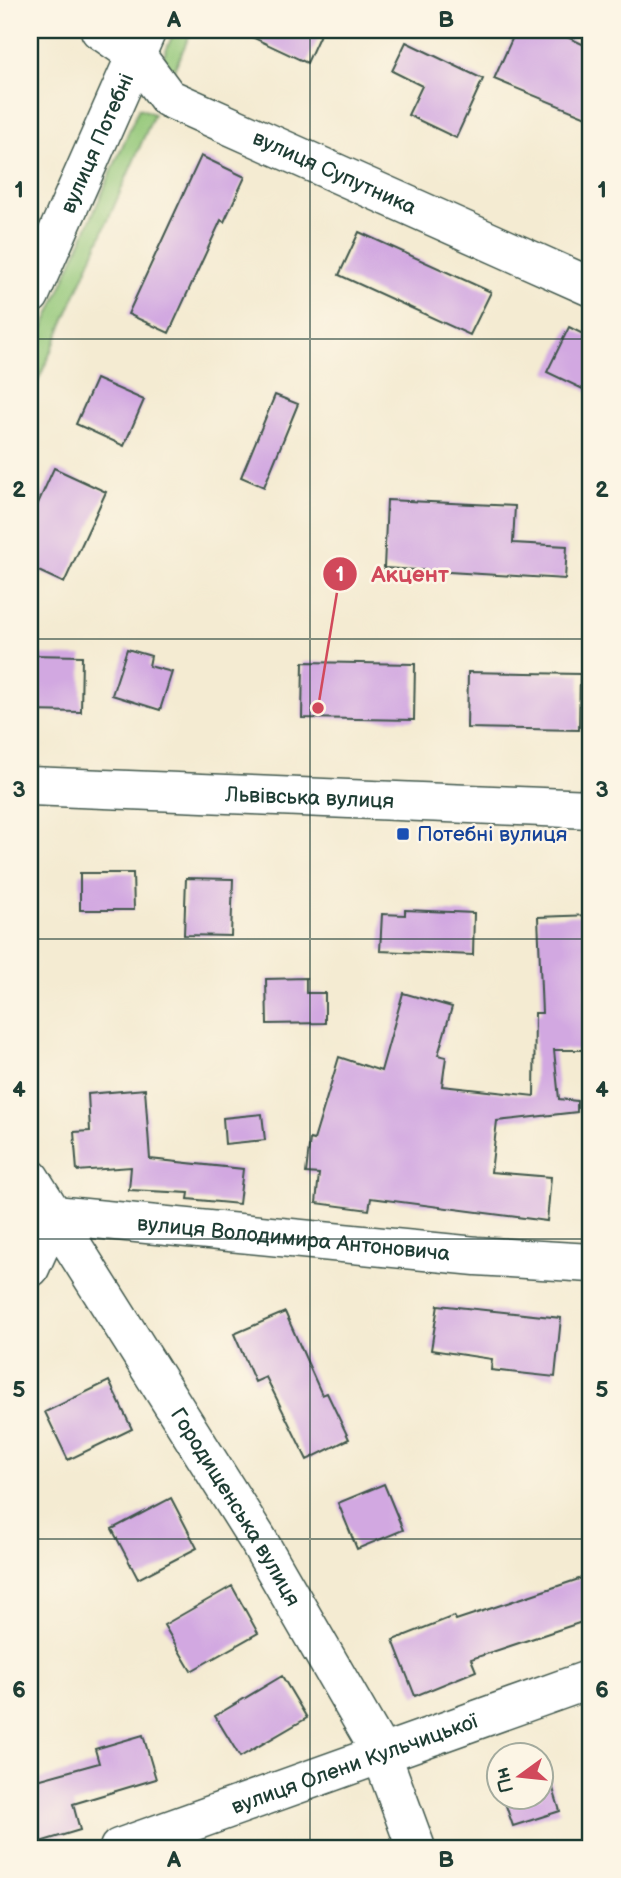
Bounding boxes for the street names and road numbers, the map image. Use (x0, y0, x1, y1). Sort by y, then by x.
street label: вулиця Потебні (55, 69, 139, 217)
street label: вулиця Супутника (249, 125, 421, 220)
street label: Львівська вулиця (224, 781, 395, 813)
street label: вулиця Володимира Антоновича (136, 1211, 452, 1266)
street label: Городищенська вулиця (165, 1403, 306, 1611)
street label: вулиця Олени Кульчицької (228, 1708, 482, 1819)

